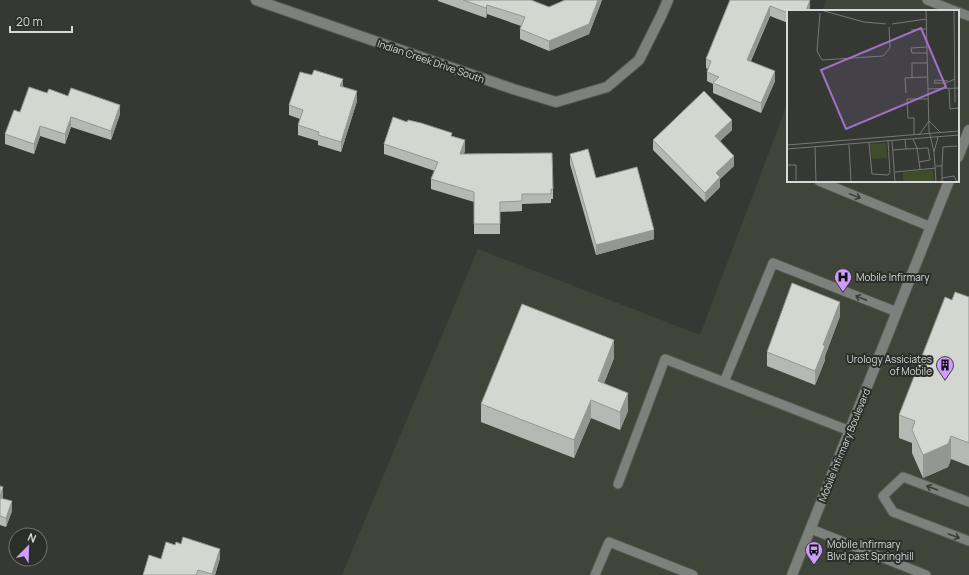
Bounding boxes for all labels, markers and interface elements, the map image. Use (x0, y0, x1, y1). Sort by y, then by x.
scale bar (10, 8, 72, 34)
inset map (787, 10, 959, 182)
text: 20 m (16, 13, 43, 30)
street label: Indian Creek Drive South (375, 36, 487, 86)
one-way arrow (849, 192, 861, 200)
hospital icon: Mobile Infirmary (833, 267, 853, 292)
place label: Mobile Infirmary (856, 270, 930, 284)
one-way arrow (855, 293, 867, 301)
place label: Urology Assiciates of Mobile (847, 352, 932, 378)
building icon: Urology Assiciates of Mobile (935, 355, 955, 380)
street label: Mobile Infirmary Boulevard (815, 386, 873, 504)
one-way arrow (927, 484, 939, 492)
north arrow (8, 527, 48, 567)
text: N (26, 529, 39, 546)
one-way arrow (947, 532, 959, 540)
place label: Mobile Infirmary Blvd past Springhill (827, 537, 914, 563)
bus stop icon: Mobile Infirmary Blvd past Springhill (804, 540, 824, 565)

